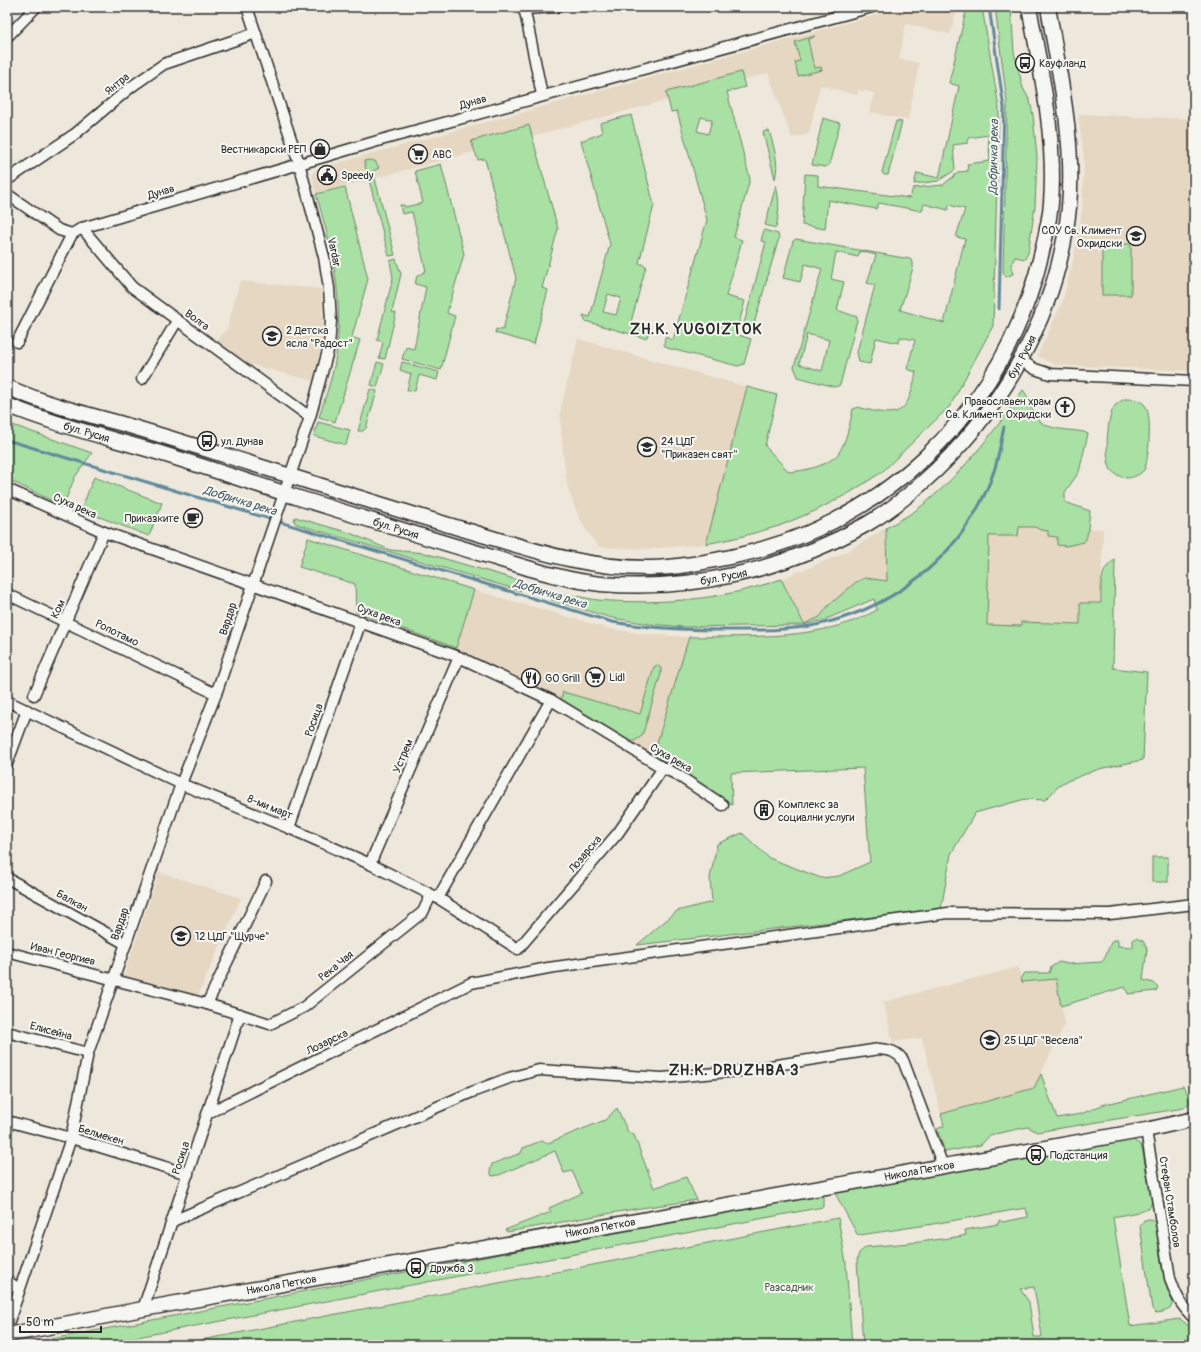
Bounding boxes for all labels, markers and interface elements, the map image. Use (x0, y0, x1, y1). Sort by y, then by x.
bus stop icon: Кауфланд (1014, 52, 1036, 74)
place label: Кауфланд (1039, 57, 1086, 70)
street label: Янтра (102, 70, 132, 98)
street label: Дунав (457, 92, 488, 112)
water label: Добричка река (986, 118, 1002, 196)
shop icon: Вестникарски РЕП (309, 138, 331, 160)
place label: Вестникарски РЕП (221, 143, 306, 156)
supermarket icon: ABC (407, 143, 429, 165)
place label: ABC (432, 148, 452, 161)
public building icon: Speedy (316, 164, 338, 186)
place label: Speedy (341, 169, 374, 182)
street label: Дунав (145, 182, 176, 203)
place label: СОУ Св. Климент Охридски (1042, 224, 1122, 250)
school or university icon: СОУ Св. Климент Охридски (1125, 225, 1147, 247)
street label: Vardar (325, 236, 343, 268)
street label: Волга (182, 307, 212, 333)
district label: ZH.K. YUGOIZTOK (630, 320, 762, 339)
place label: 2 Детска ясла "Радост" (286, 324, 353, 350)
school or university icon: 2 Детска ясла "Радост" (261, 325, 283, 347)
street label: бул. Русия (1005, 333, 1039, 381)
place label: Православен храм Св. Климент Охридски (946, 395, 1051, 421)
church icon: Православен храм Св. Климент Охридски (1054, 396, 1076, 418)
street label: бул. Русия (62, 419, 111, 445)
bus stop icon: ул. Дунав (196, 430, 218, 452)
place label: ул. Дунав (220, 435, 264, 448)
place label: 24 ЦДГ "Приказен свят" (661, 435, 738, 461)
school or university icon: 24 ЦДГ "Приказен свят" (636, 436, 658, 458)
water label: Добричка река (201, 483, 280, 520)
street label: Суха река (51, 491, 99, 521)
cafe icon: Приказките (182, 507, 204, 529)
place label: Приказките (125, 512, 180, 525)
street label: бул. Русия (371, 515, 421, 541)
street label: бул. Русия (699, 566, 748, 587)
water label: Добричка река (511, 576, 590, 613)
street label: Ком (48, 597, 68, 621)
street label: Вардар (217, 601, 239, 637)
street label: Суха река (355, 601, 403, 629)
street label: Ропотамо (93, 617, 141, 649)
supermarket icon: Lidl (584, 666, 606, 688)
restaurant icon: GO Grill (520, 667, 542, 689)
place label: Lidl (609, 671, 625, 684)
place label: GO Grill (545, 672, 580, 685)
street label: Росица (302, 702, 326, 738)
street label: Устрем (390, 737, 416, 775)
street label: Суха река (648, 741, 694, 775)
street label: 8-ми март (245, 792, 295, 822)
place label: Комплекс за социални услуги (778, 798, 854, 824)
building icon: Комплекс за социални услуги (753, 799, 775, 821)
street label: Лозарска (565, 833, 604, 876)
street label: Балкан (54, 887, 90, 915)
street label: Вардар (108, 906, 132, 942)
school or university icon: 12 ЦДГ "Щурче" (170, 925, 192, 947)
place label: 12 ЦДГ "Щурче" (195, 930, 270, 943)
street label: Иван Георгиев (29, 940, 97, 968)
street label: Река Чая (316, 948, 356, 984)
street label: Елисейна (28, 1019, 74, 1043)
street label: Лозарска (303, 1026, 350, 1058)
school or university icon: 25 ЦДГ "Весела" (979, 1029, 1001, 1051)
place label: 25 ЦДГ "Весела" (1004, 1034, 1083, 1047)
district label: ZH.K. DRUZHBA 3 (669, 1061, 799, 1080)
street label: Белмекен (77, 1122, 125, 1148)
street label: Росица (170, 1140, 192, 1176)
bus stop icon: Подстанция (1025, 1144, 1047, 1166)
place label: Подстанция (1050, 1149, 1108, 1162)
street label: Стефан Стамболов (1156, 1155, 1184, 1249)
street label: Никола Петков (883, 1158, 956, 1183)
street label: Никола Петков (564, 1215, 637, 1240)
bus stop icon: Дружба 3 (405, 1257, 427, 1279)
place label: Дружба 3 (429, 1262, 473, 1275)
street label: Никола Петков (245, 1272, 318, 1297)
park label: Разсадник (764, 1281, 814, 1294)
scale bar (20, 1308, 101, 1334)
text: 50 m (26, 1315, 54, 1330)

